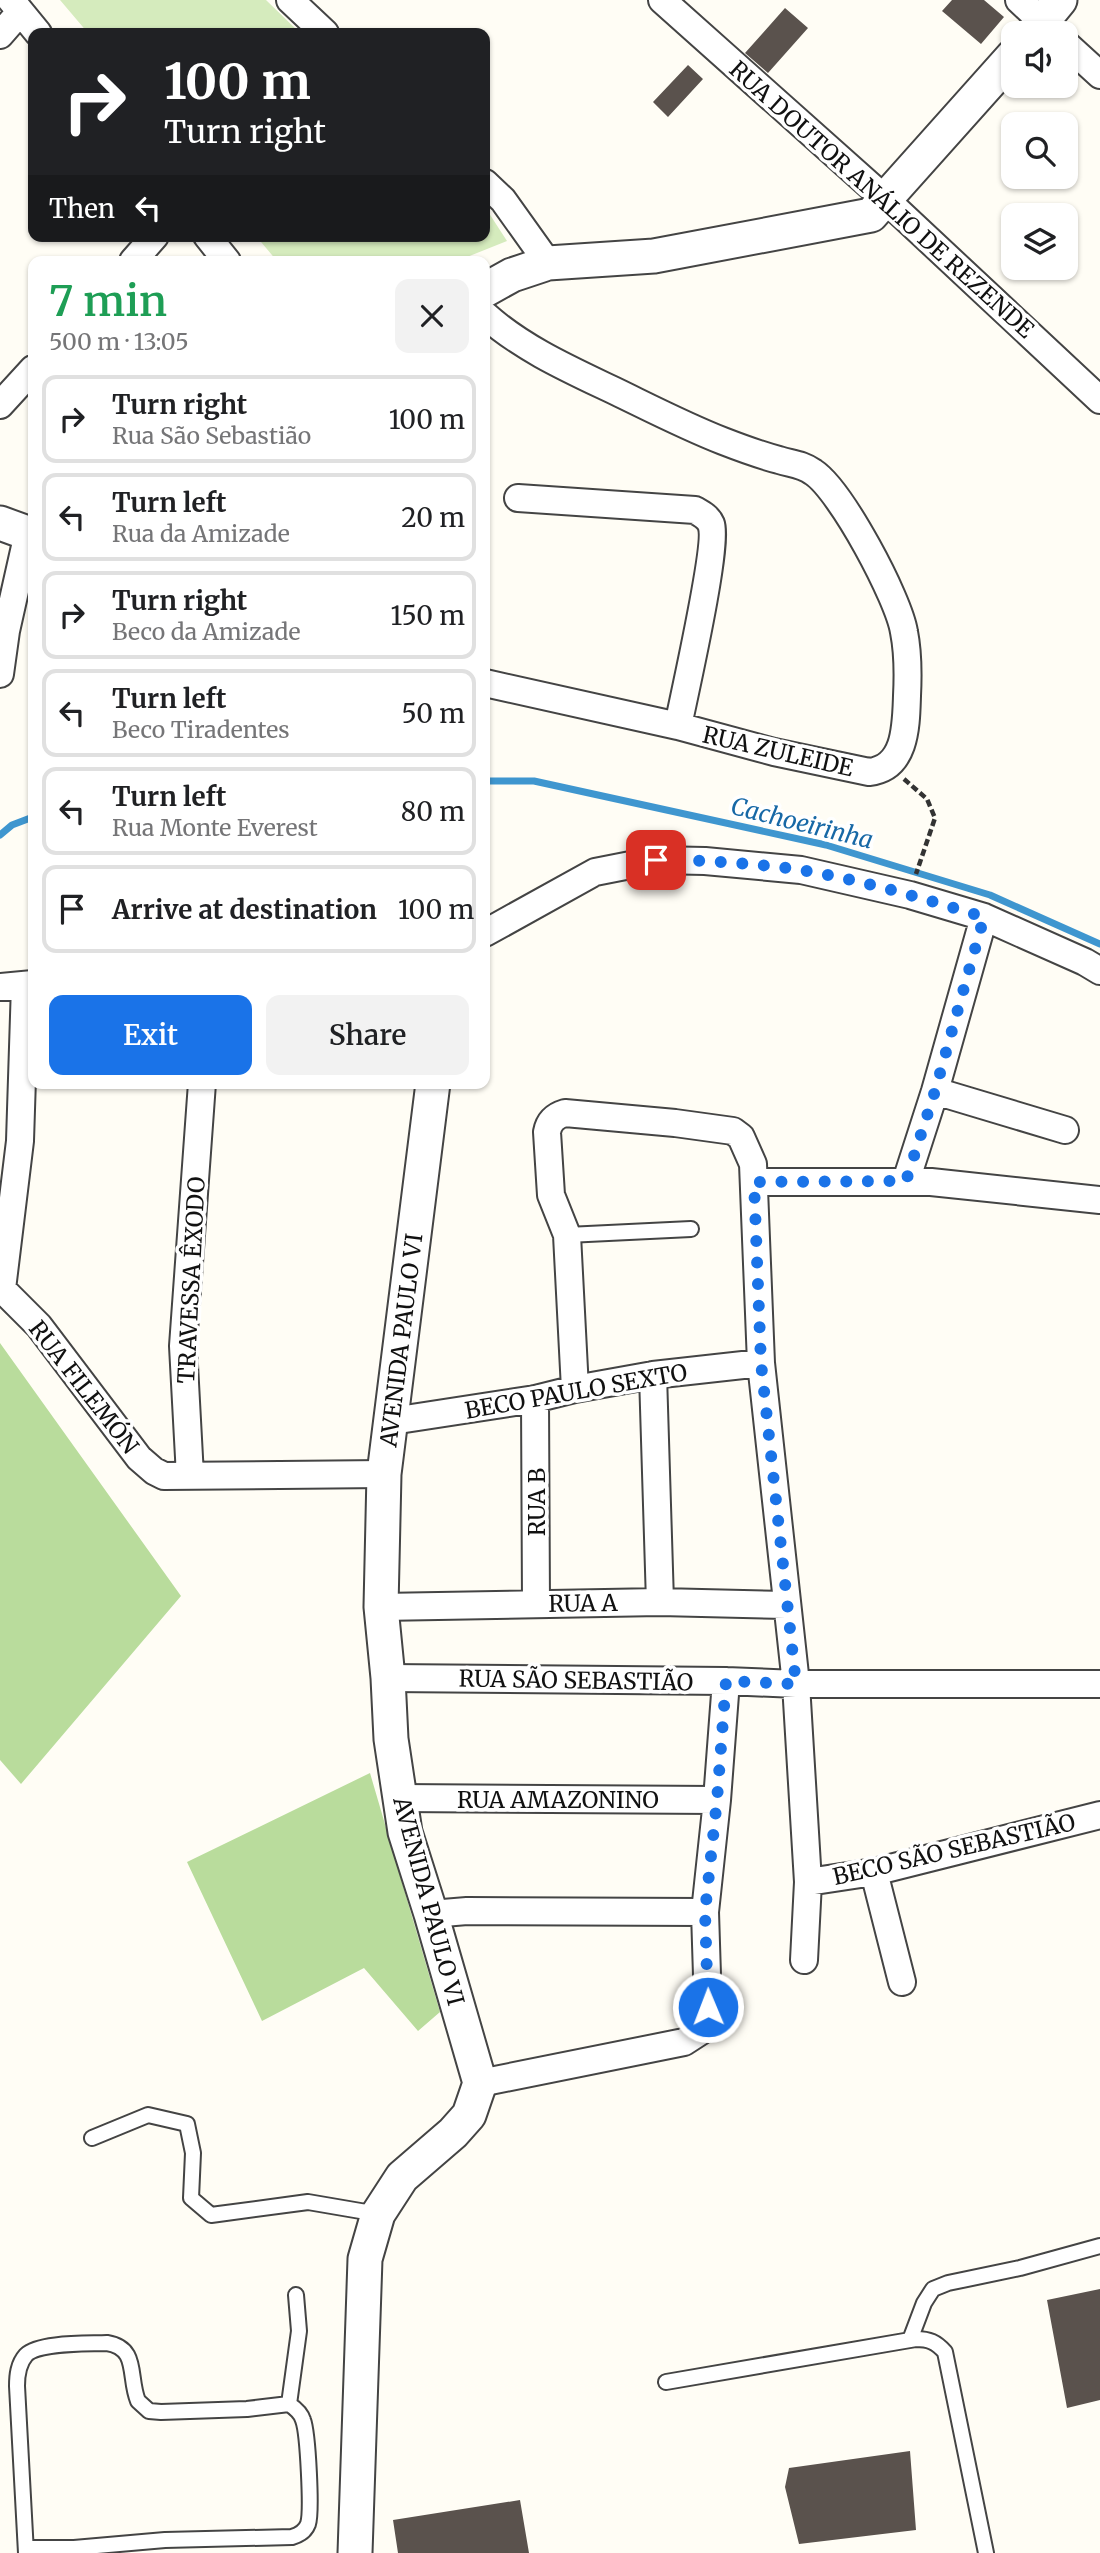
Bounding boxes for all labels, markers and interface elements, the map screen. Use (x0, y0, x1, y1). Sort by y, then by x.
map controls (1001, 21, 1078, 280)
button: sound (1001, 21, 1078, 98)
text: 100 m (164, 51, 311, 112)
street label: RUA DOUTOR ANÁLIO DE REZENDE (724, 54, 1041, 344)
icon: right (49, 56, 140, 147)
text: Turn right (164, 112, 326, 152)
button: search (1001, 112, 1078, 189)
icon: left (129, 189, 167, 227)
text: Then (49, 192, 115, 225)
button: layers (1001, 203, 1078, 280)
text: 7 min (49, 275, 167, 327)
button: close (395, 279, 469, 353)
text: 500 m · 13:05 (49, 327, 189, 356)
text: Turn right (112, 388, 247, 421)
icon: right (53, 400, 91, 438)
text: 100 m (389, 403, 465, 436)
text: Rua São Sebastião (112, 421, 311, 450)
text: Turn left (112, 486, 226, 519)
icon: left (53, 498, 91, 536)
text: 20 m (401, 501, 465, 534)
text: Rua da Amizade (112, 519, 290, 548)
text: Turn right (112, 584, 247, 617)
icon: right (53, 596, 91, 634)
text: 150 m (391, 599, 465, 632)
text: Beco da Amizade (112, 617, 301, 646)
text: Turn left (112, 682, 226, 715)
icon: left (53, 694, 91, 732)
text: 50 m (401, 697, 465, 730)
text: Beco Tiradentes (112, 715, 290, 744)
street label: RUA ZULEIDE (700, 720, 856, 782)
text: Turn left (112, 780, 226, 813)
water label: Cachoeirinha (728, 790, 876, 856)
icon: left (53, 792, 91, 830)
text: 80 m (401, 795, 465, 828)
text: Rua Monte Everest (112, 813, 318, 842)
pin (626, 830, 686, 890)
icon: arrive (637, 841, 675, 879)
icon: arrive (53, 890, 91, 928)
text: Arrive at destination (112, 893, 377, 926)
text: 100 m (398, 893, 474, 926)
button: Exit (49, 995, 252, 1075)
button: Share (266, 995, 469, 1075)
street label: TRAVESSA ÊXODO (171, 1176, 211, 1384)
street label: AVENIDA PAULO VI (373, 1232, 428, 1449)
street label: RUA FILEMÓN (23, 1315, 145, 1460)
street label: BECO PAULO SEXTO (462, 1357, 690, 1425)
street label: RUA B (522, 1468, 551, 1536)
street label: RUA A (548, 1588, 619, 1618)
street label: RUA SÃO SEBASTIÃO (458, 1663, 694, 1697)
street label: RUA AMAZONINO (457, 1785, 659, 1814)
street label: AVENIDA PAULO VI (387, 1792, 471, 2009)
street label: BECO SÃO SEBASTIÃO (830, 1807, 1078, 1891)
position arrow (671, 1970, 745, 2044)

